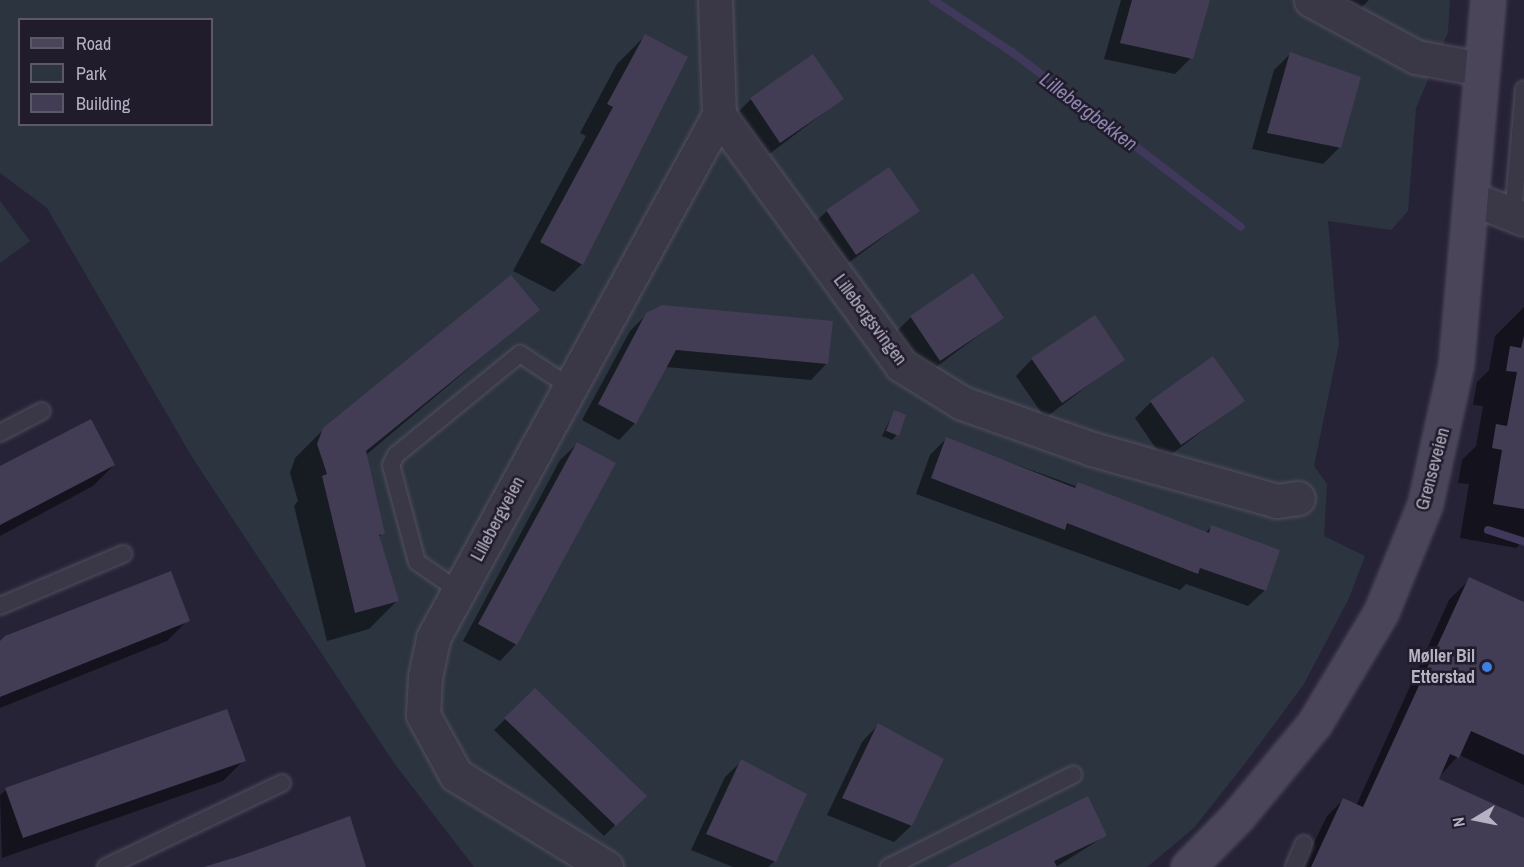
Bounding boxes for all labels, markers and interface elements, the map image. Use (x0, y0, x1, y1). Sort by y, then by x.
legend (18, 18, 213, 126)
text: Road (76, 31, 111, 56)
text: Park (76, 61, 106, 86)
water label: Lillebergbekken (1036, 67, 1142, 155)
text: Building (76, 91, 130, 116)
street label: Lillebergsvingen (829, 270, 911, 370)
street label: Grenseveien (1412, 425, 1454, 513)
street label: Lillebergveien (467, 473, 529, 565)
place label: Møller Bil Etterstad (1409, 646, 1475, 688)
marker: Møller Bil Etterstad (1480, 660, 1494, 674)
north arrow (1446, 789, 1506, 849)
text: N (1447, 816, 1470, 829)

